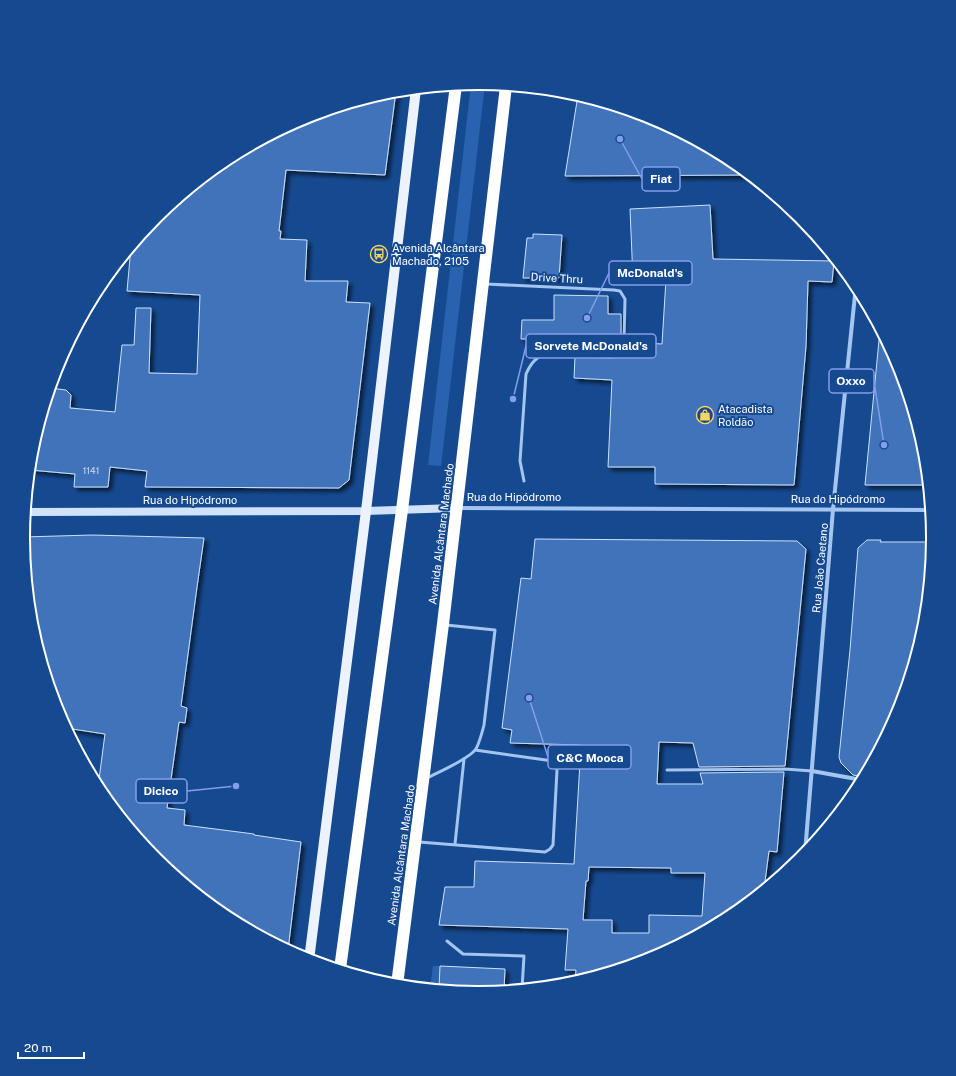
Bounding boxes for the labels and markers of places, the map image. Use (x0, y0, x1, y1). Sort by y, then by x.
callout: Fiat (642, 167, 680, 191)
place label: Avenida Alcântara Machado, 2105 (392, 242, 485, 267)
bus stop icon: Avenida Alcântara Machado, 2105 (369, 244, 389, 264)
callout: McDonald's (609, 261, 692, 285)
callout: Sorvete McDonald's (526, 334, 656, 358)
callout: Oxxo (829, 369, 874, 393)
place label: Atacadista Roldão (718, 403, 773, 428)
shop icon: Atacadista Roldão (695, 405, 715, 425)
callout: C&C Mooca (548, 745, 631, 769)
callout: Dicico (136, 779, 187, 803)

